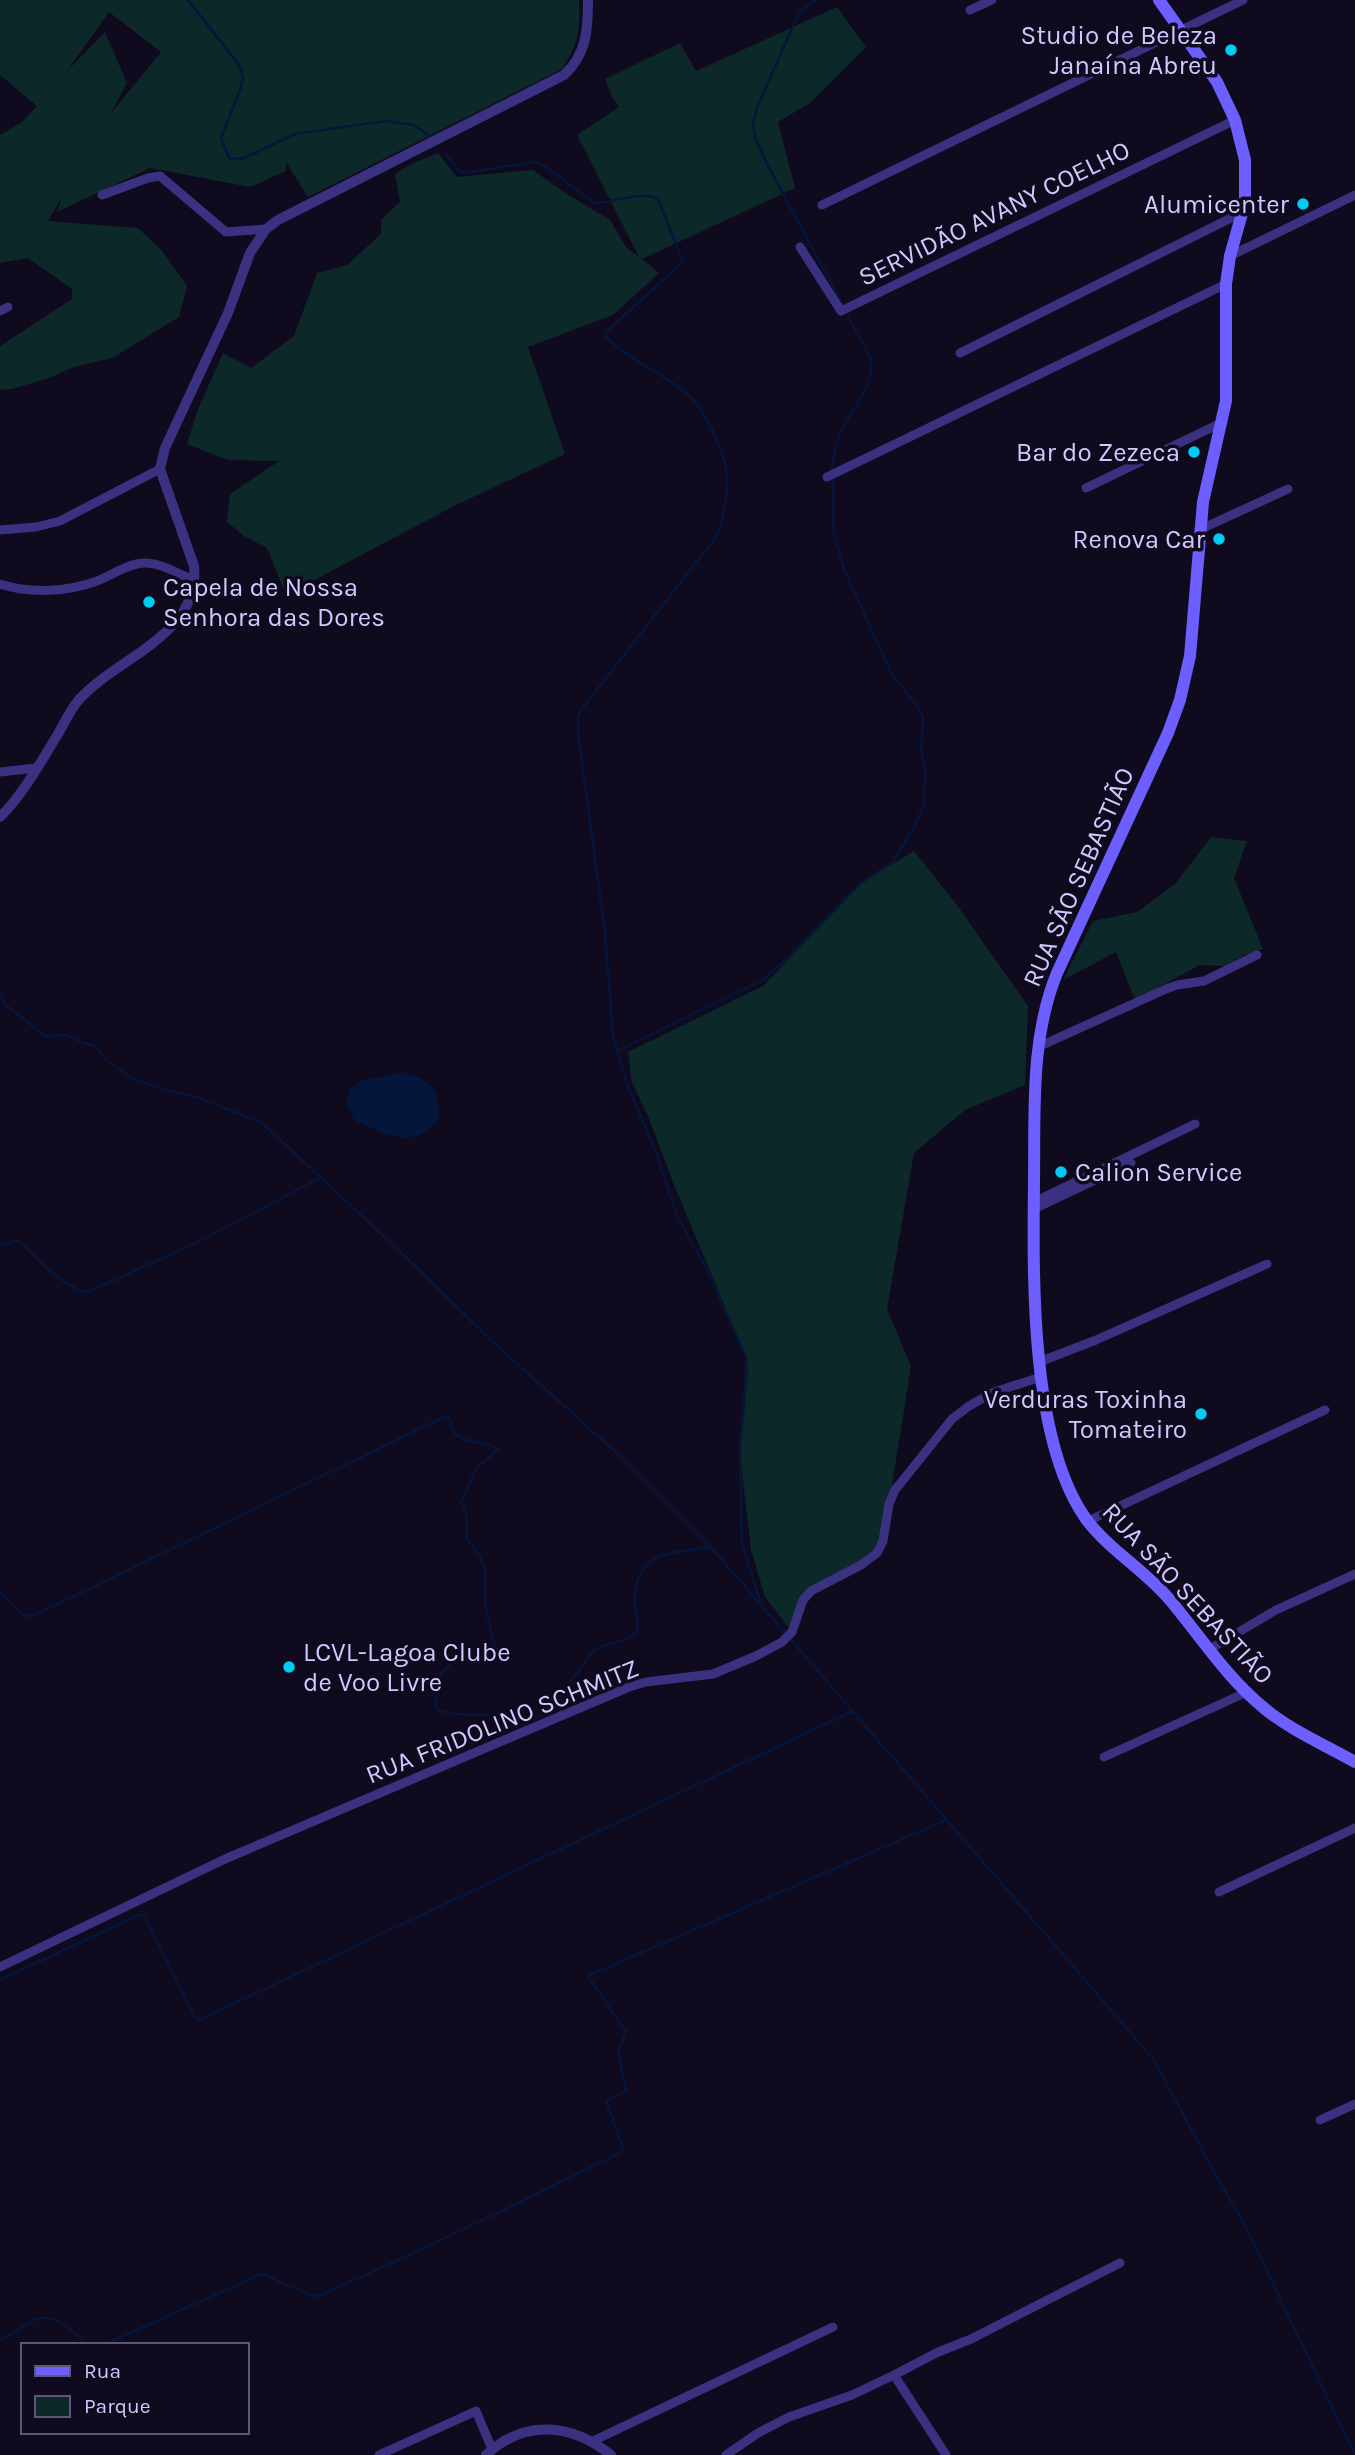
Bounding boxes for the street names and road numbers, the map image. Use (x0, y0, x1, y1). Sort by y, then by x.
street label: SERVIDÃO AVANY COELHO (853, 134, 1135, 293)
street label: RUA SÃO SEBASTIÃO (1016, 763, 1141, 992)
street label: RUA SÃO SEBASTIÃO (1096, 1496, 1280, 1691)
street label: RUA FRIDOLINO SCHMITZ (361, 1652, 643, 1790)

